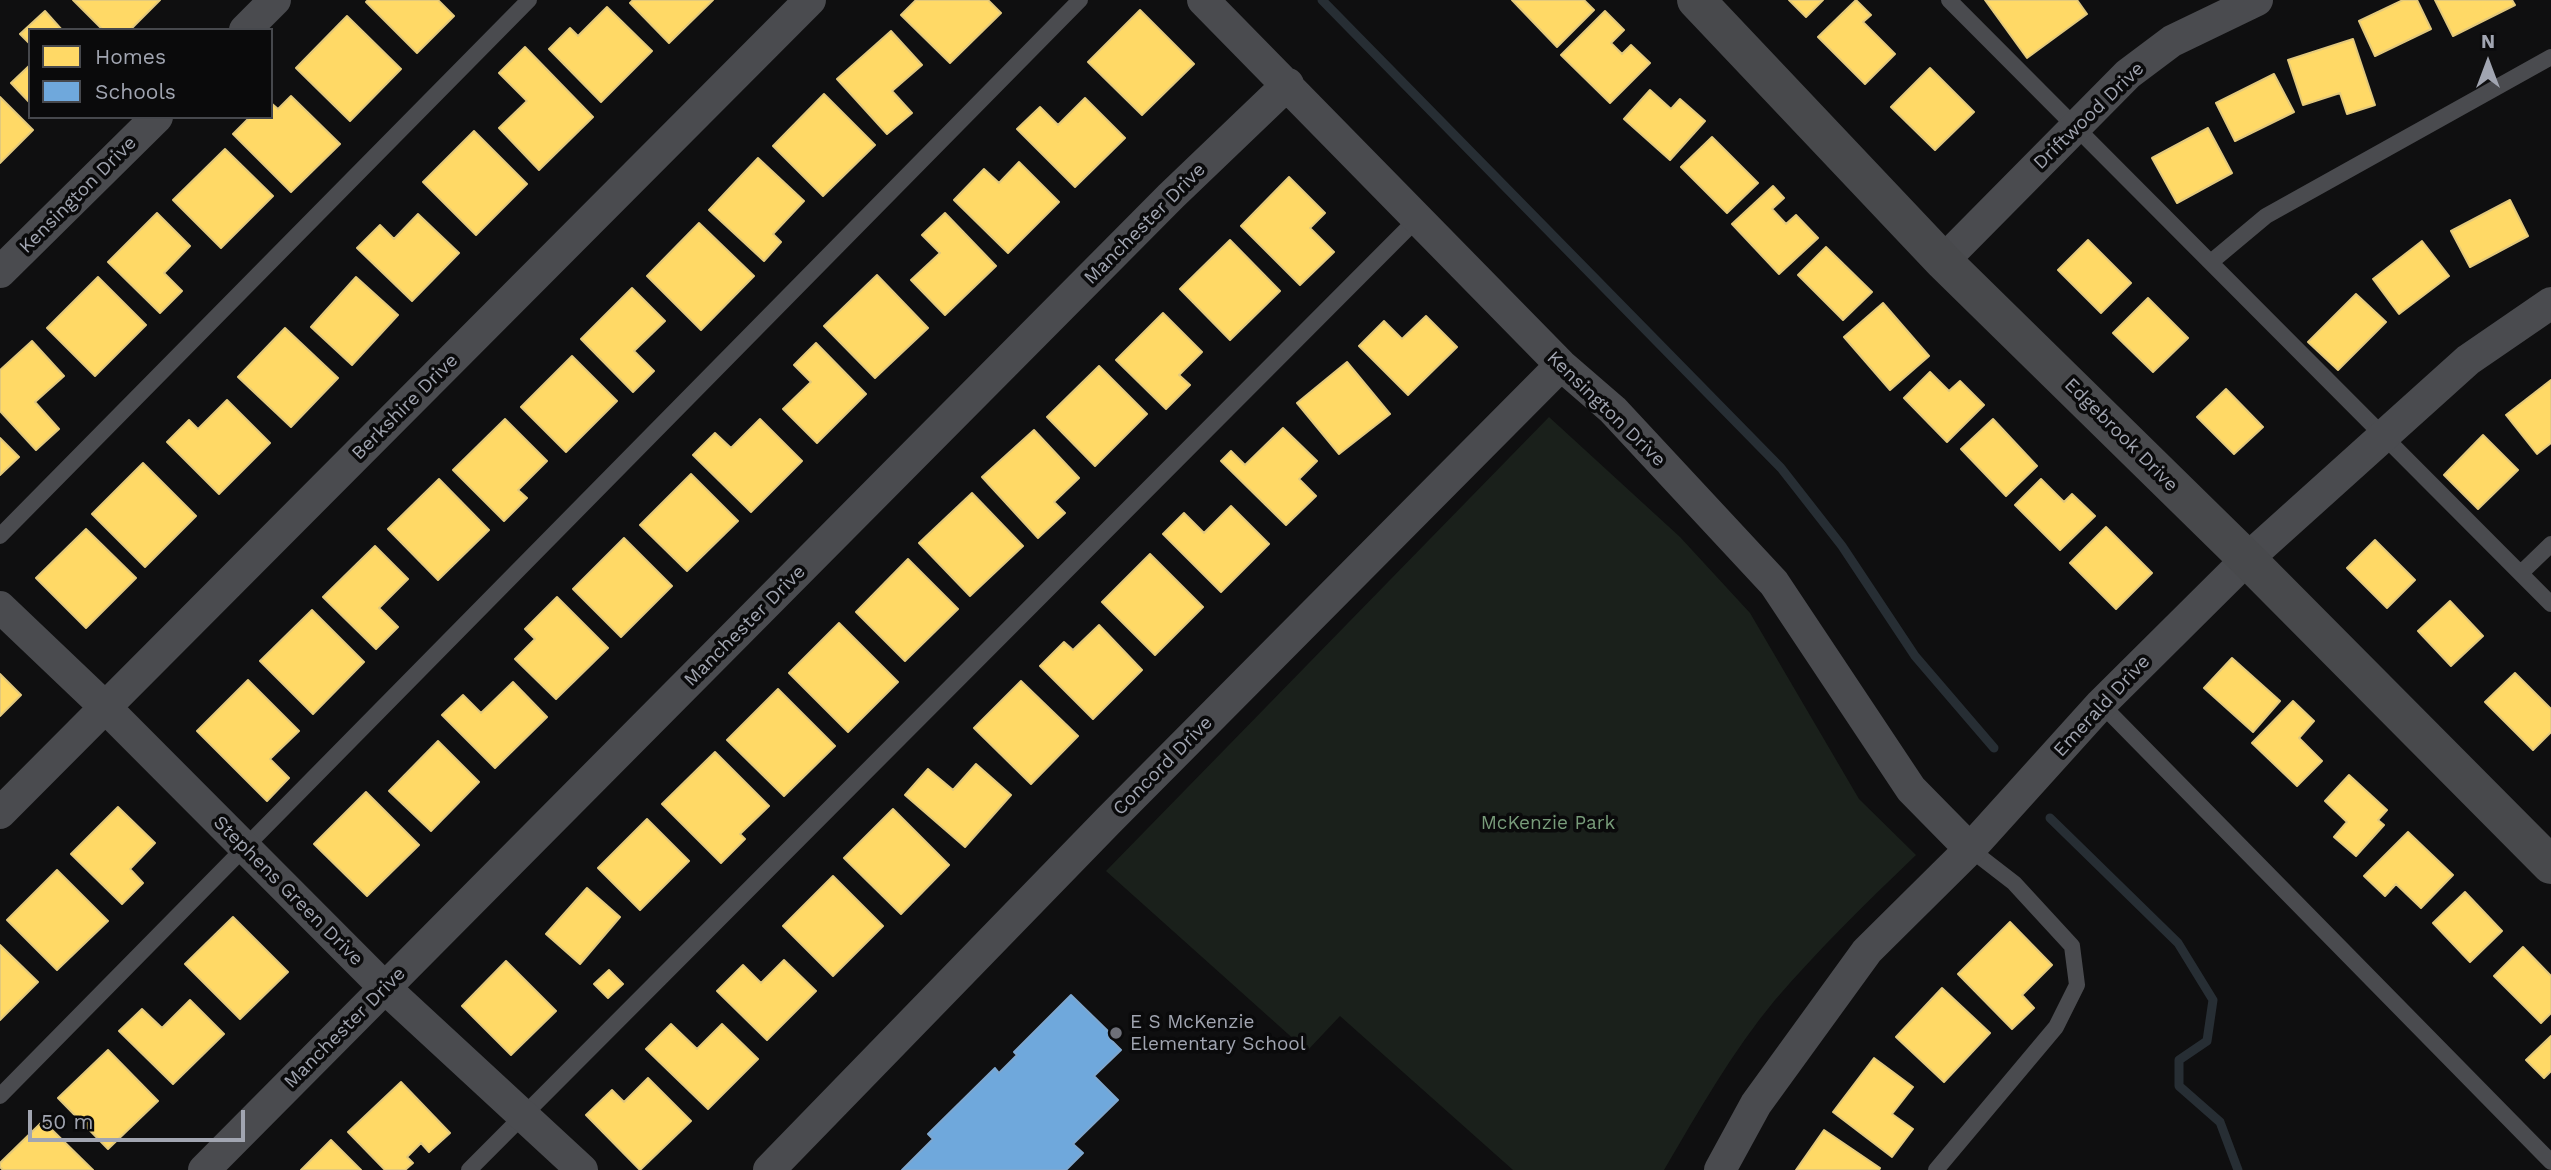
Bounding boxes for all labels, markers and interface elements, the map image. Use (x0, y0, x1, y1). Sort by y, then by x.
legend (28, 28, 273, 119)
north arrow (2453, 28, 2523, 98)
text: N (2481, 30, 2495, 53)
text: Homes (95, 44, 166, 69)
street label: Driftwood Drive (2029, 57, 2149, 175)
text: Schools (95, 79, 176, 104)
street label: Kensington Drive (15, 132, 141, 258)
street label: Manchester Drive (1080, 159, 1210, 289)
street label: Kensington Drive (1542, 347, 1670, 471)
street label: Berkshire Drive (347, 349, 463, 465)
street label: Edgebrook Drive (2059, 373, 2183, 497)
street label: Manchester Drive (680, 561, 810, 691)
street label: Emerald Drive (2049, 650, 2155, 762)
street label: Concord Drive (1109, 712, 1217, 820)
street label: Stephens Green Drive (208, 811, 368, 971)
park label: McKenzie Park (1481, 812, 1615, 834)
street label: Manchester Drive (280, 963, 410, 1093)
place label: E S McKenzie Elementary School (1130, 1011, 1306, 1055)
marker: E S McKenzie Elementary School (1108, 1025, 1124, 1041)
scale bar (32, 1096, 248, 1140)
text: 50 m (41, 1109, 93, 1134)

